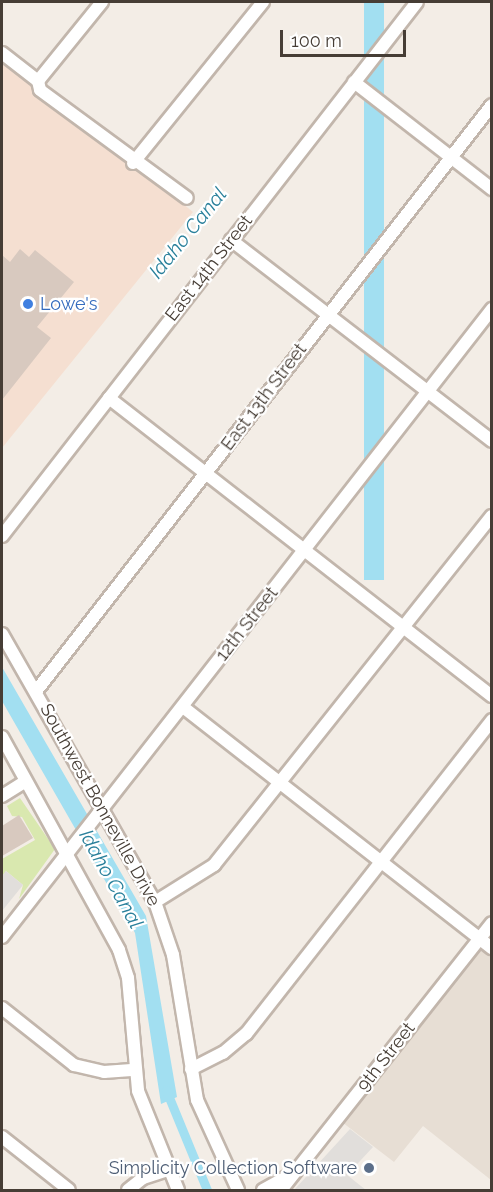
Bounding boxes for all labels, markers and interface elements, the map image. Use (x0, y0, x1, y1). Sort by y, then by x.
scale bar (283, 18, 409, 56)
text: 100 m (291, 30, 342, 51)
water label: Idaho Canal (144, 183, 232, 283)
street label: East 14th Street (161, 211, 257, 325)
place label: Lowe's (40, 293, 97, 315)
marker: Lowe's (21, 297, 35, 311)
street label: East 13th Street (217, 339, 311, 455)
street label: 12th Street (211, 583, 283, 665)
street label: Southwest Bonneville Drive (35, 700, 165, 910)
water label: Idaho Canal (74, 825, 148, 933)
street label: 9th Street (352, 1018, 420, 1096)
place label: Simplicity Collection Software (108, 1157, 357, 1179)
marker: Simplicity Collection Software (362, 1161, 376, 1175)

